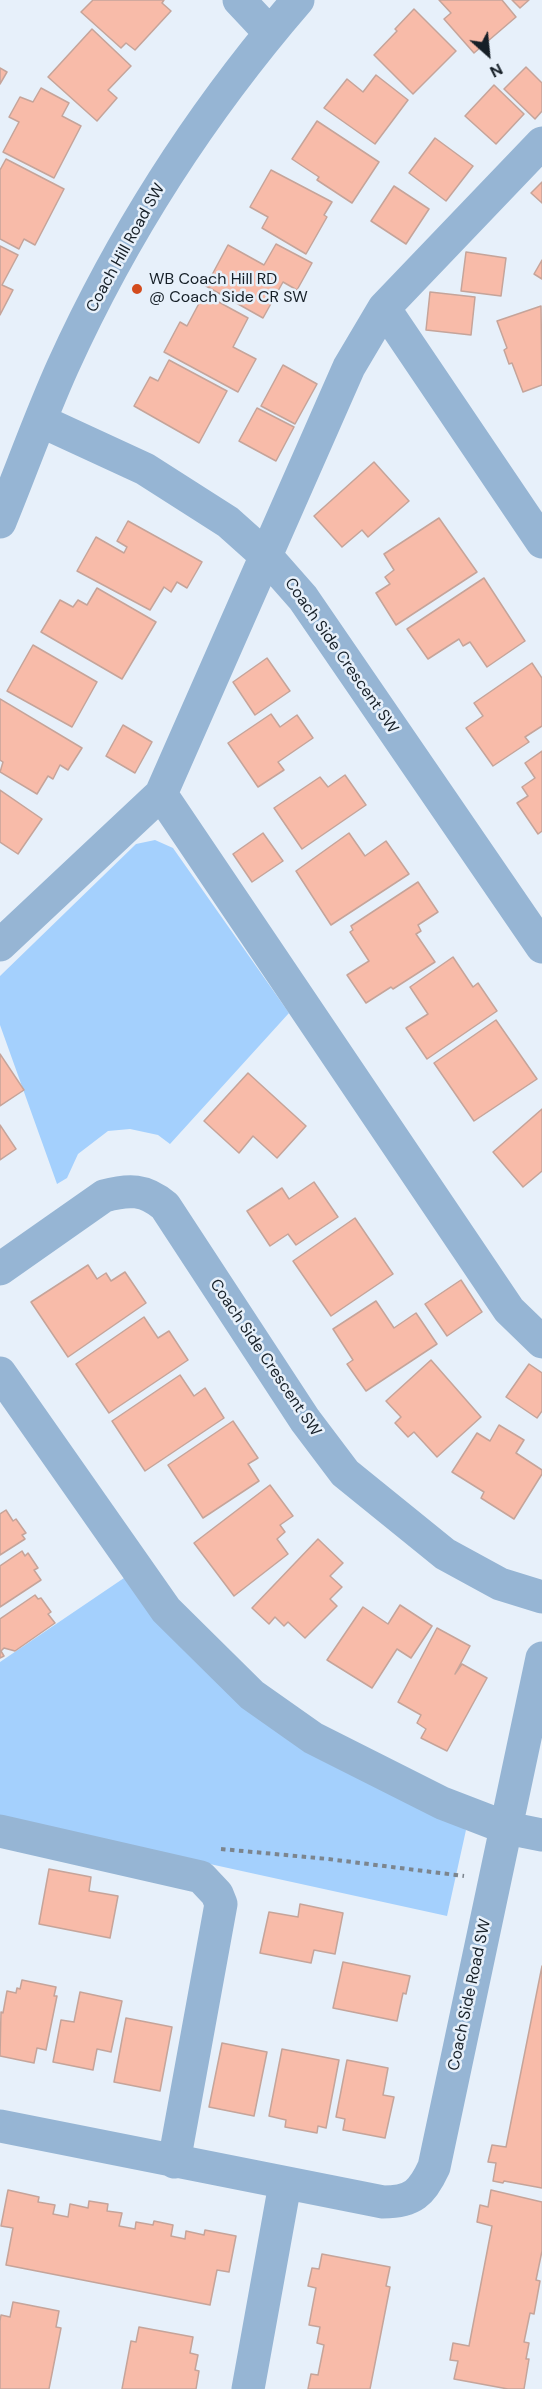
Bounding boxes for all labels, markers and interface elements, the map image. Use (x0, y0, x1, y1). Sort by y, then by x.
north arrow (458, 24, 518, 84)
text: N (486, 58, 506, 82)
street label: Coach Hill Road SW (83, 180, 169, 316)
place label: WB Coach Hill RD @ Coach Side CR SW (149, 270, 308, 308)
marker: WB Coach Hill RD @ Coach Side CR SW (130, 282, 144, 296)
street label: Coach Side Crescent SW (280, 575, 402, 737)
street label: Coach Side Crescent SW (205, 1276, 325, 1440)
street label: Coach Side Road SW (445, 1917, 495, 2073)

